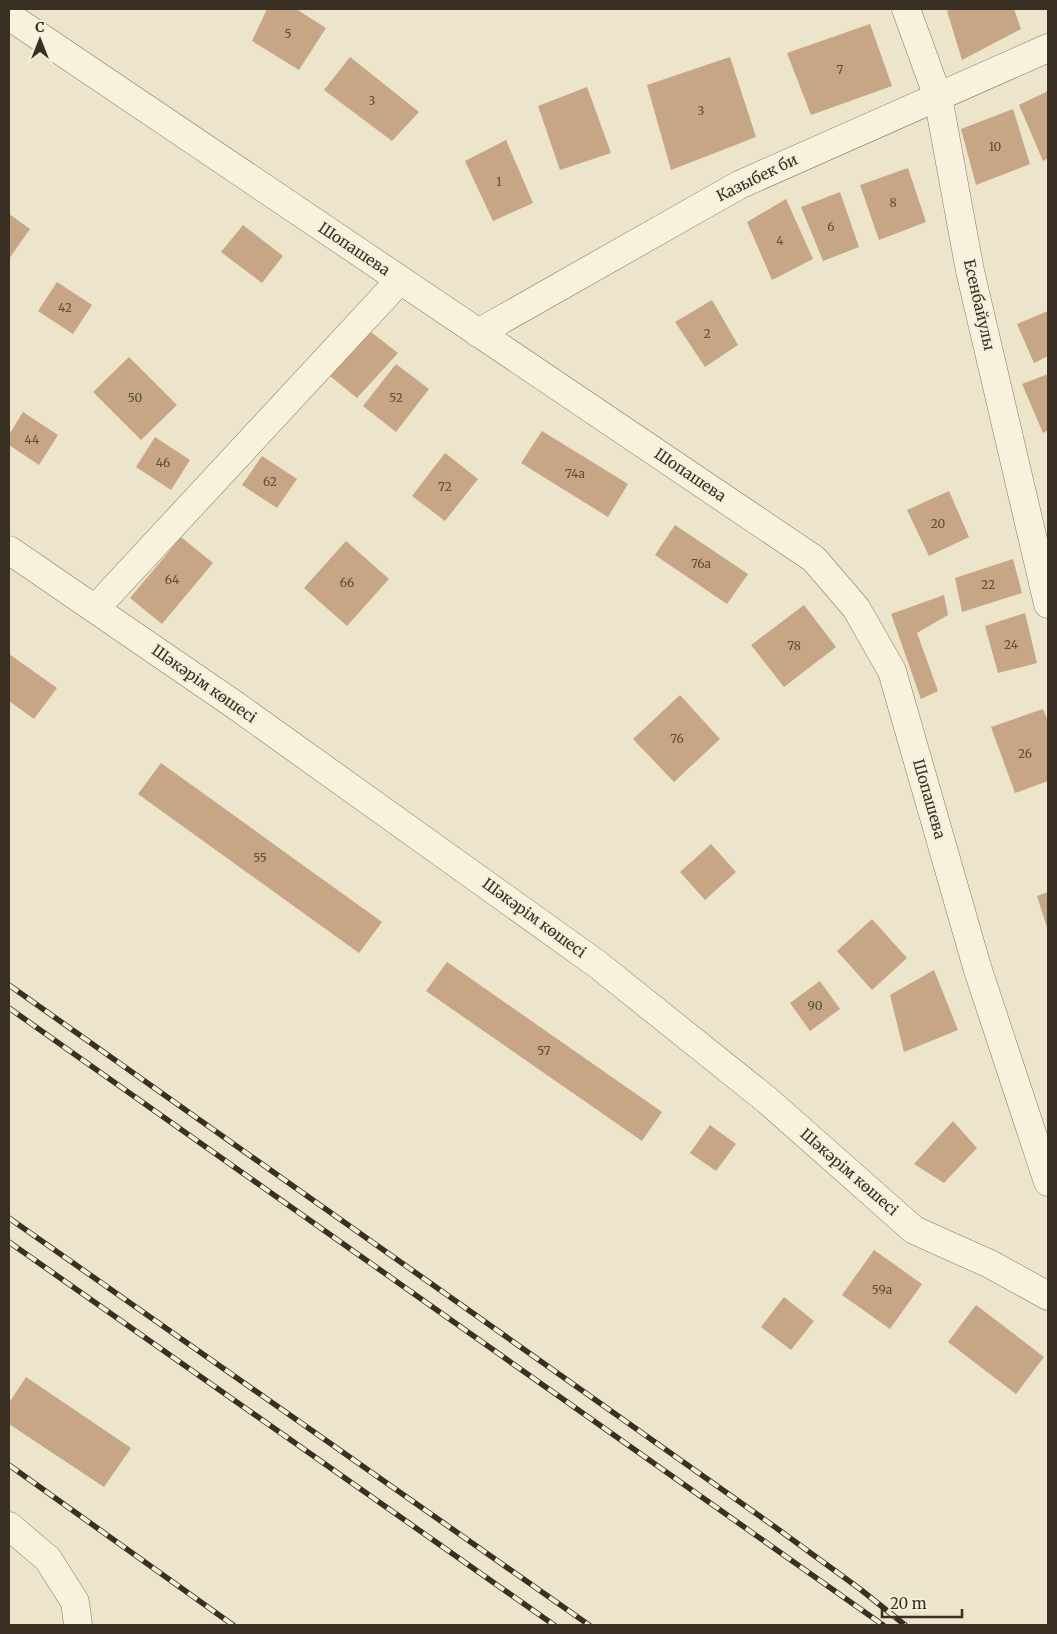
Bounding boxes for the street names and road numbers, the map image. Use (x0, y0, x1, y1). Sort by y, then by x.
street label: Казыбек би (713, 150, 800, 205)
street label: Шопашева (315, 218, 394, 279)
street label: Есенбайулы (960, 257, 999, 352)
street label: Шопашева (651, 444, 730, 505)
street label: Шәкәрім көшесі (148, 640, 261, 727)
street label: Шопашева (909, 757, 950, 841)
street label: Шәкәрім көшесі (479, 874, 590, 962)
street label: Шәкәрім көшесі (796, 1124, 902, 1219)

